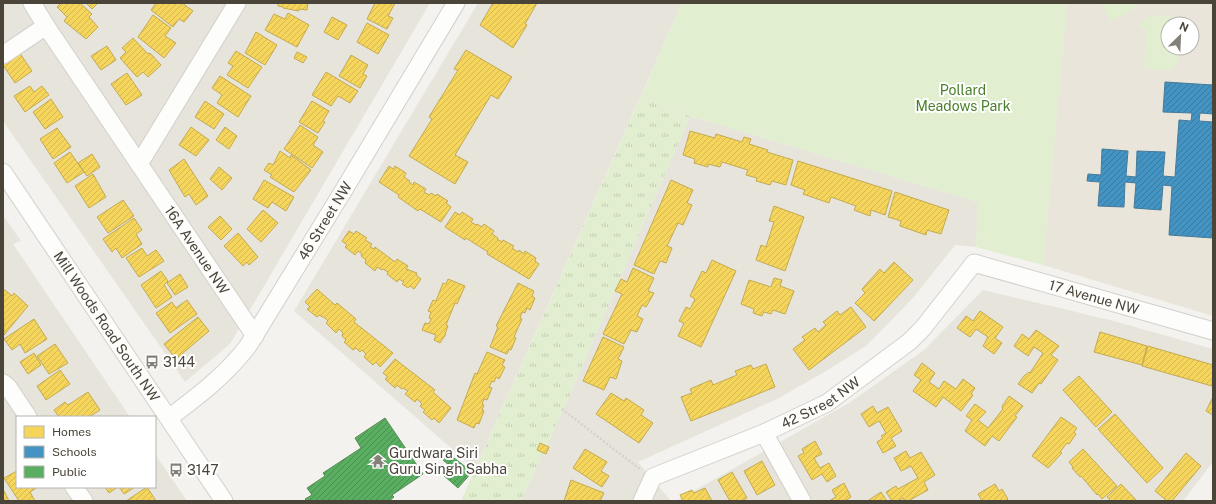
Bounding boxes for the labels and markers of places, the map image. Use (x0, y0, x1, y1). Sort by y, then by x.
bus stop icon: 3144 (144, 354, 160, 370)
place label: 3144 (163, 354, 195, 370)
place label: Gurdwara Siri Guru Singh Sabha (389, 445, 507, 477)
temple icon: Gurdwara Siri Guru Singh Sabha (370, 453, 386, 469)
bus stop icon: 3147 (168, 462, 184, 478)
place label: 3147 (187, 462, 219, 478)

